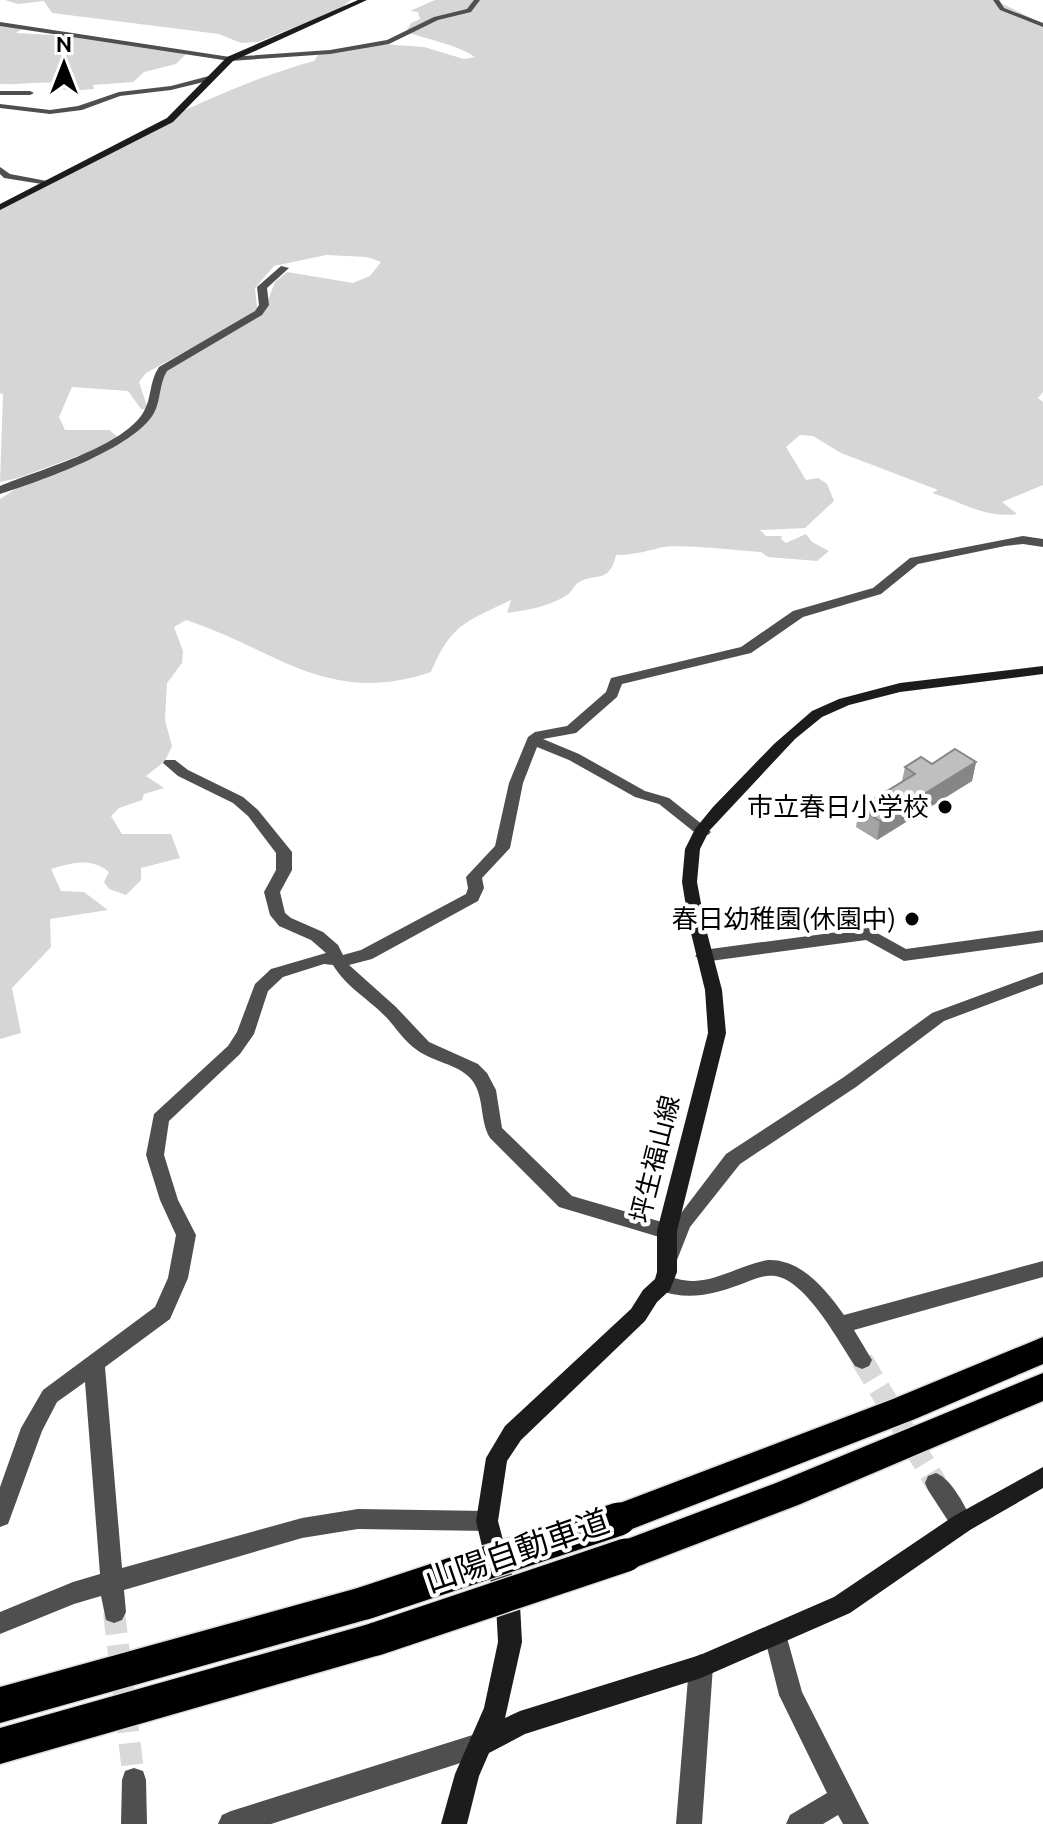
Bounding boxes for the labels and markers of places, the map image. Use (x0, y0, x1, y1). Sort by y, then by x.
place label: 市立春日小学校 (747, 792, 929, 821)
marker: 市立春日小学校 (936, 798, 954, 816)
place label: 春日幼稚園(休園中) (672, 904, 896, 933)
marker: 春日幼稚園(休園中) (903, 910, 921, 928)

